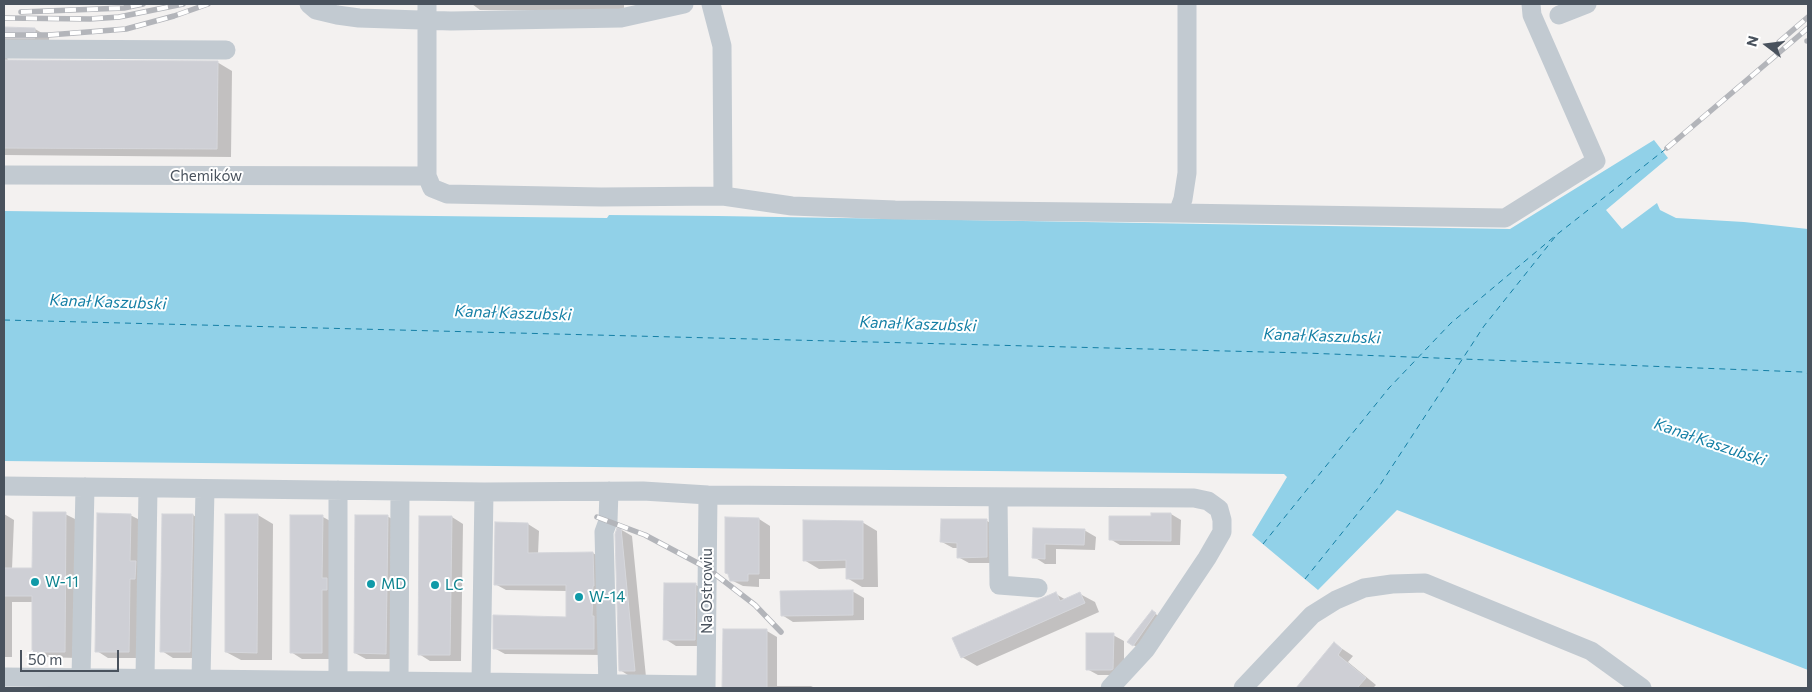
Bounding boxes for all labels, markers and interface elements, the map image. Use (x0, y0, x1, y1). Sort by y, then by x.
north arrow (1742, 20, 1792, 70)
text: N (1742, 34, 1762, 48)
street label: Chemików (170, 167, 242, 185)
water label: Kanał Kaszubski (49, 290, 167, 314)
water label: Kanał Kaszubski (454, 301, 572, 325)
water label: Kanał Kaszubski (859, 312, 977, 336)
water label: Kanał Kaszubski (1263, 324, 1381, 348)
water label: Kanał Kaszubski (1651, 414, 1769, 470)
street label: Na Ostrowiu (698, 548, 716, 634)
place label: W-11 (45, 573, 79, 591)
place label: MD (381, 575, 406, 593)
marker: W-11 (29, 576, 41, 588)
place label: LC (445, 576, 464, 594)
marker: MD (365, 578, 377, 590)
marker: LC (429, 579, 441, 591)
place label: W-14 (589, 588, 625, 606)
marker: W-14 (573, 591, 585, 603)
scale bar (22, 640, 121, 672)
text: 50 m (28, 650, 62, 668)

